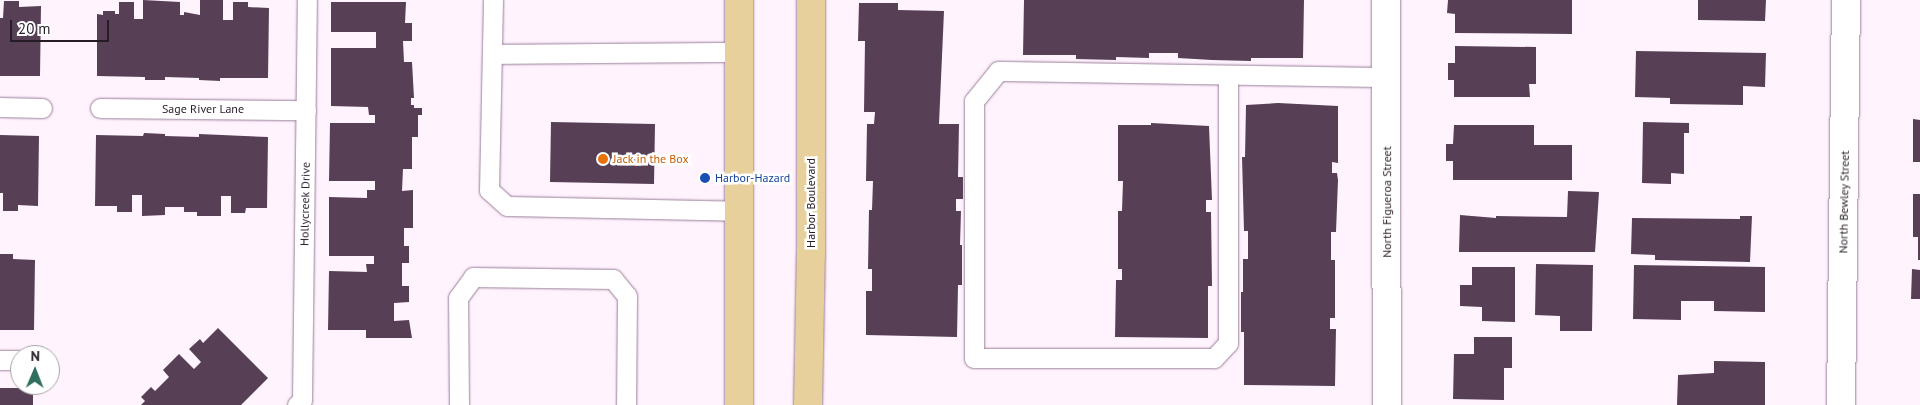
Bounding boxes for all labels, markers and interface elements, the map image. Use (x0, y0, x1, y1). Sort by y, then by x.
scale bar (12, 10, 111, 42)
text: 20 m (18, 19, 51, 38)
street label: Sage River Lane (162, 102, 244, 116)
street label: North Figueroa Street (1380, 146, 1394, 258)
street label: North Bewley Street (1836, 150, 1852, 254)
place label: Jack in the Box (613, 152, 689, 166)
marker: Jack in the Box (597, 153, 609, 165)
street label: Harbor Boulevard (804, 158, 818, 248)
street label: Hollycreek Drive (297, 162, 313, 246)
place label: Harbor-Hazard (715, 171, 790, 185)
marker: Harbor-Hazard (699, 172, 711, 184)
north arrow (10, 345, 60, 395)
text: N (30, 347, 40, 365)

